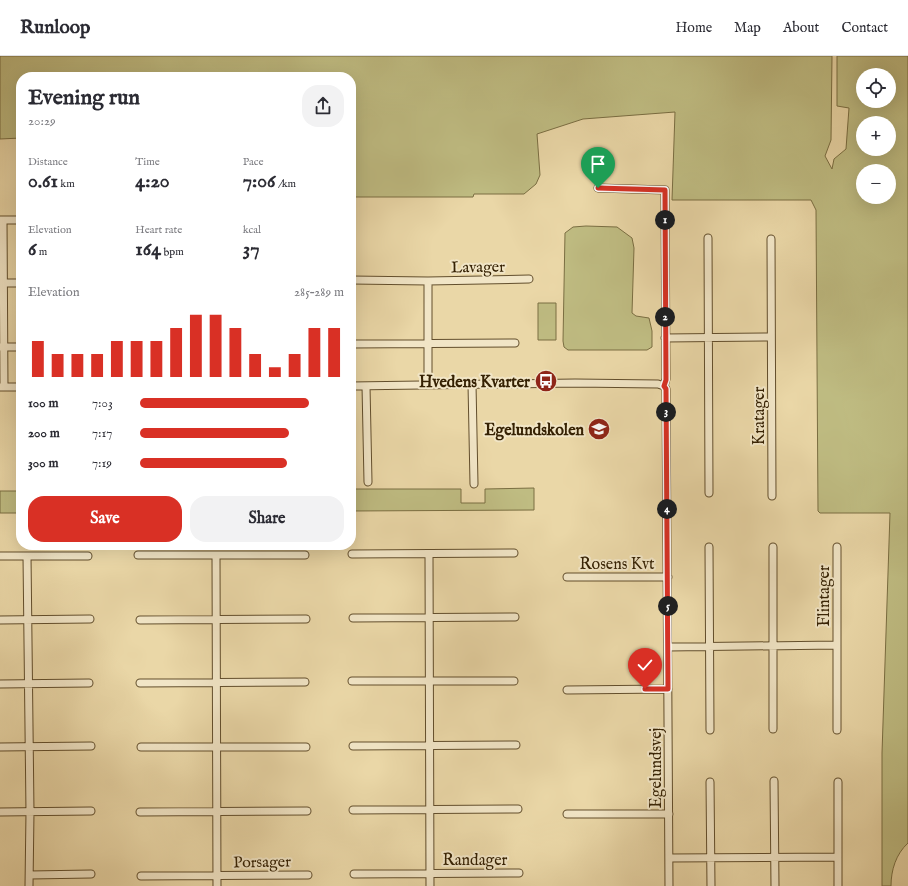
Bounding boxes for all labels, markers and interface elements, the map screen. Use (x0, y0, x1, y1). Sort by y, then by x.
text: Runloop (20, 16, 90, 40)
text: Home (676, 19, 712, 37)
text: Map (734, 19, 761, 37)
text: About (783, 19, 819, 37)
text: Contact (841, 19, 888, 37)
map controls (856, 68, 896, 204)
button: locate (856, 68, 896, 108)
text: Evening run (28, 84, 140, 112)
button: share (302, 85, 344, 127)
text: 20:29 (28, 113, 56, 130)
button: + (856, 116, 896, 156)
pin (581, 147, 615, 188)
icon: arrive (587, 153, 609, 175)
text: Distance (28, 155, 68, 169)
text: Time (135, 155, 160, 169)
text: Pace (243, 155, 263, 169)
button: − (856, 164, 896, 204)
text: 0.61 (28, 169, 58, 194)
text: 4:20 (135, 169, 170, 194)
text: 7:06 (243, 169, 276, 194)
text: km (58, 177, 75, 191)
text: /km (276, 177, 296, 191)
pin: 1 (655, 210, 675, 230)
text: 1 (663, 213, 667, 227)
text: Elevation (28, 223, 72, 237)
text: Heart rate (135, 223, 182, 237)
text: kcal (243, 223, 261, 237)
text: 6 (28, 237, 36, 262)
text: 164 (135, 237, 161, 262)
text: 37 (243, 237, 259, 262)
text: m (36, 245, 47, 259)
text: bpm (161, 245, 184, 259)
street label: Lavager (451, 258, 505, 278)
text: Elevation (28, 284, 80, 301)
text: 285–289 m (294, 284, 344, 301)
pin: 2 (655, 307, 675, 327)
text: 2 (662, 310, 668, 324)
bus stop icon: Hvedens Kvarter (533, 368, 559, 394)
place label: Hvedens Kvarter (419, 373, 530, 393)
street label: Kratager (750, 387, 770, 445)
text: 100 m (28, 395, 58, 412)
text: 7:03 (92, 395, 113, 412)
pin: 3 (656, 402, 676, 422)
text: 3 (664, 405, 668, 419)
school or university icon: Egelundskolen (586, 416, 612, 442)
place label: Egelundskolen (484, 421, 584, 441)
text: 200 m (28, 425, 60, 442)
text: 7:17 (92, 425, 112, 442)
text: 300 m (28, 455, 59, 472)
text: 7:19 (92, 455, 112, 472)
button: Save (28, 496, 182, 542)
button: Share (190, 496, 344, 542)
pin: 4 (657, 499, 677, 519)
text: 4 (664, 502, 670, 516)
street label: Rosens Kvt (579, 555, 655, 575)
street label: Flintager (815, 565, 835, 627)
pin: 5 (658, 596, 678, 616)
text: 5 (666, 599, 670, 613)
pin (628, 648, 662, 689)
icon: check (634, 654, 656, 676)
street label: Egelundsvej (647, 728, 667, 808)
street label: Randager (443, 851, 508, 871)
street label: Porsager (233, 852, 291, 874)

